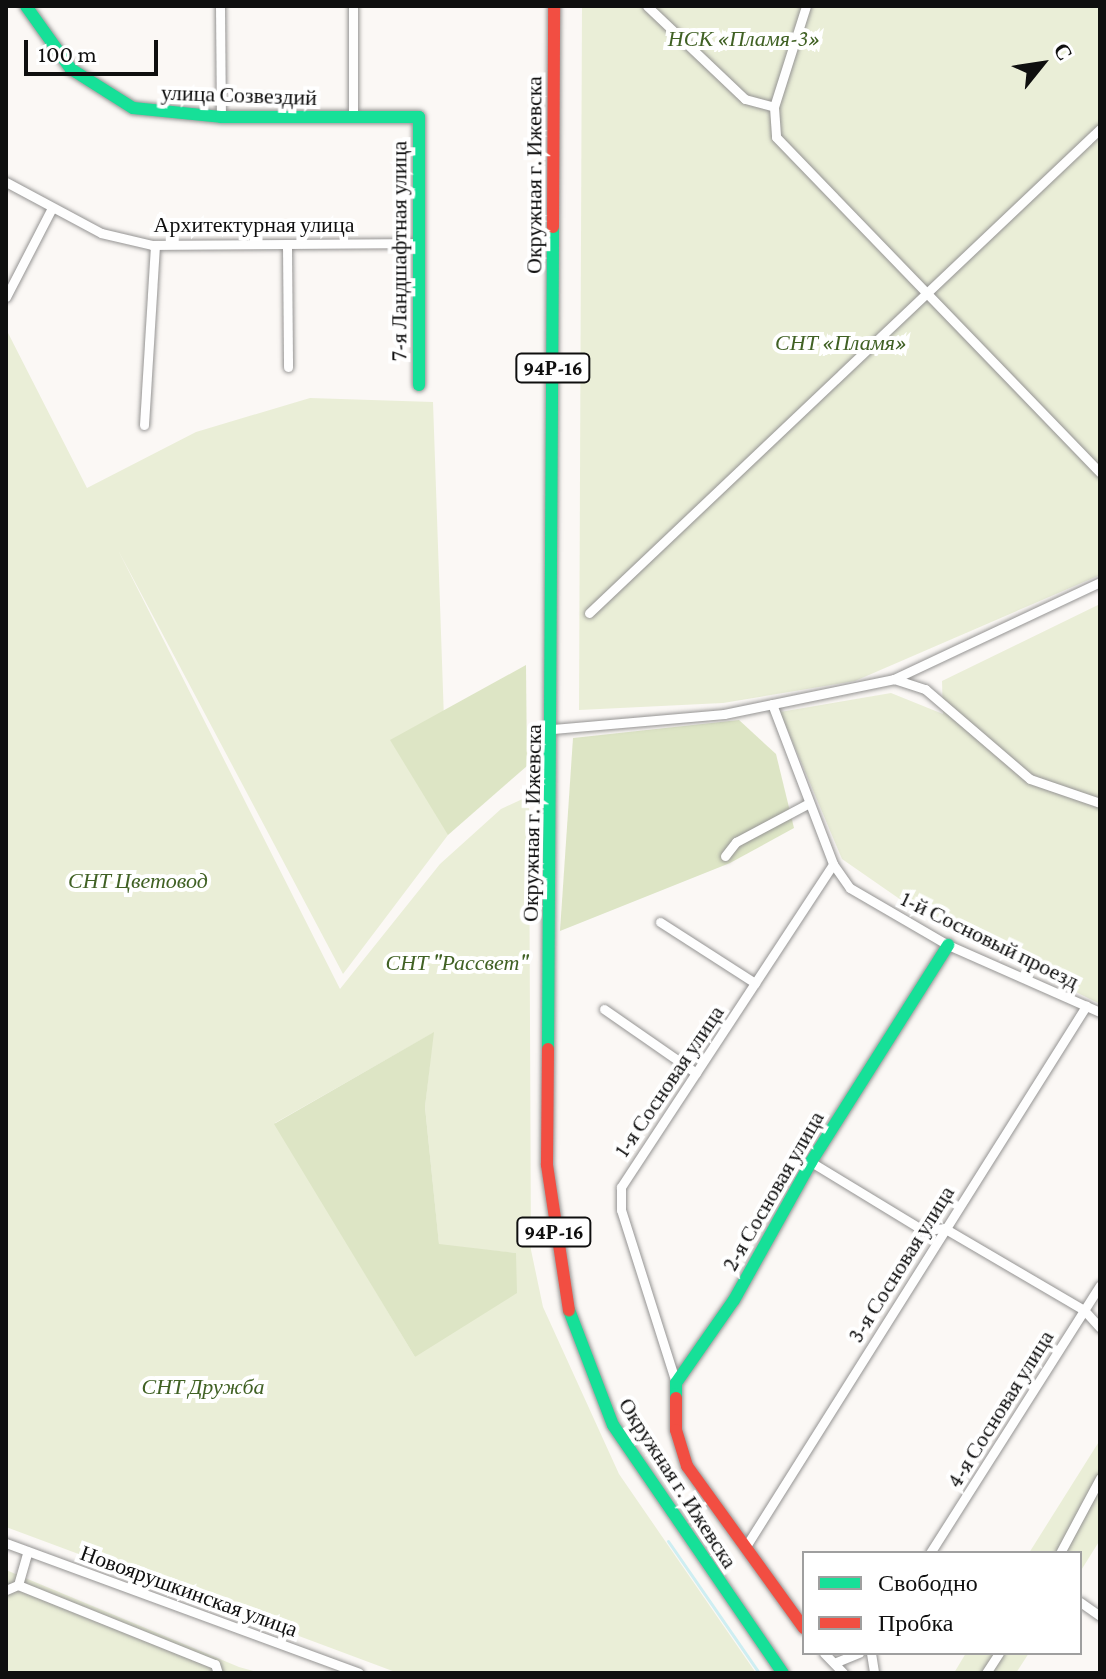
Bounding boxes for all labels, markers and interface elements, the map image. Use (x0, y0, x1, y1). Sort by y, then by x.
scale bar (28, 24, 162, 74)
north arrow (1002, 24, 1082, 104)
park label: НСК «Пламя-3» (668, 26, 820, 52)
text: С (1048, 39, 1078, 65)
text: 100 m (38, 40, 97, 67)
street label: Окружная г. Ижевска (521, 76, 547, 274)
street label: улица Созвездий (161, 79, 317, 111)
street label: 7-я Ландшафтная улица (386, 141, 412, 361)
street label: Архитектурная улица (154, 212, 354, 238)
park label: СНТ «Пламя» (775, 330, 907, 356)
road number: 94Р-16 (515, 352, 591, 384)
street label: Окружная г. Ижевска (517, 724, 547, 922)
park label: СНТ Цветовод (68, 868, 208, 894)
street label: 1-й Сосновый проезд (897, 885, 1083, 995)
park label: СНТ "Рассвет" (386, 950, 528, 976)
street label: 1-я Сосновая улица (609, 1000, 729, 1162)
street label: 2-я Сосновая улица (717, 1106, 829, 1276)
street label: 3-я Сосновая улица (842, 1181, 960, 1347)
road number: 94Р-16 (516, 1216, 592, 1248)
street label: 4-я Сосновая улица (941, 1325, 1059, 1493)
park label: СНТ Дружба (141, 1374, 265, 1400)
street label: Окружная г. Ижевска (613, 1393, 743, 1573)
street label: Новоярушкинская улица (77, 1539, 301, 1643)
legend (802, 1551, 1082, 1655)
text: Свободно (878, 1569, 978, 1596)
text: Пробка (878, 1609, 954, 1636)

